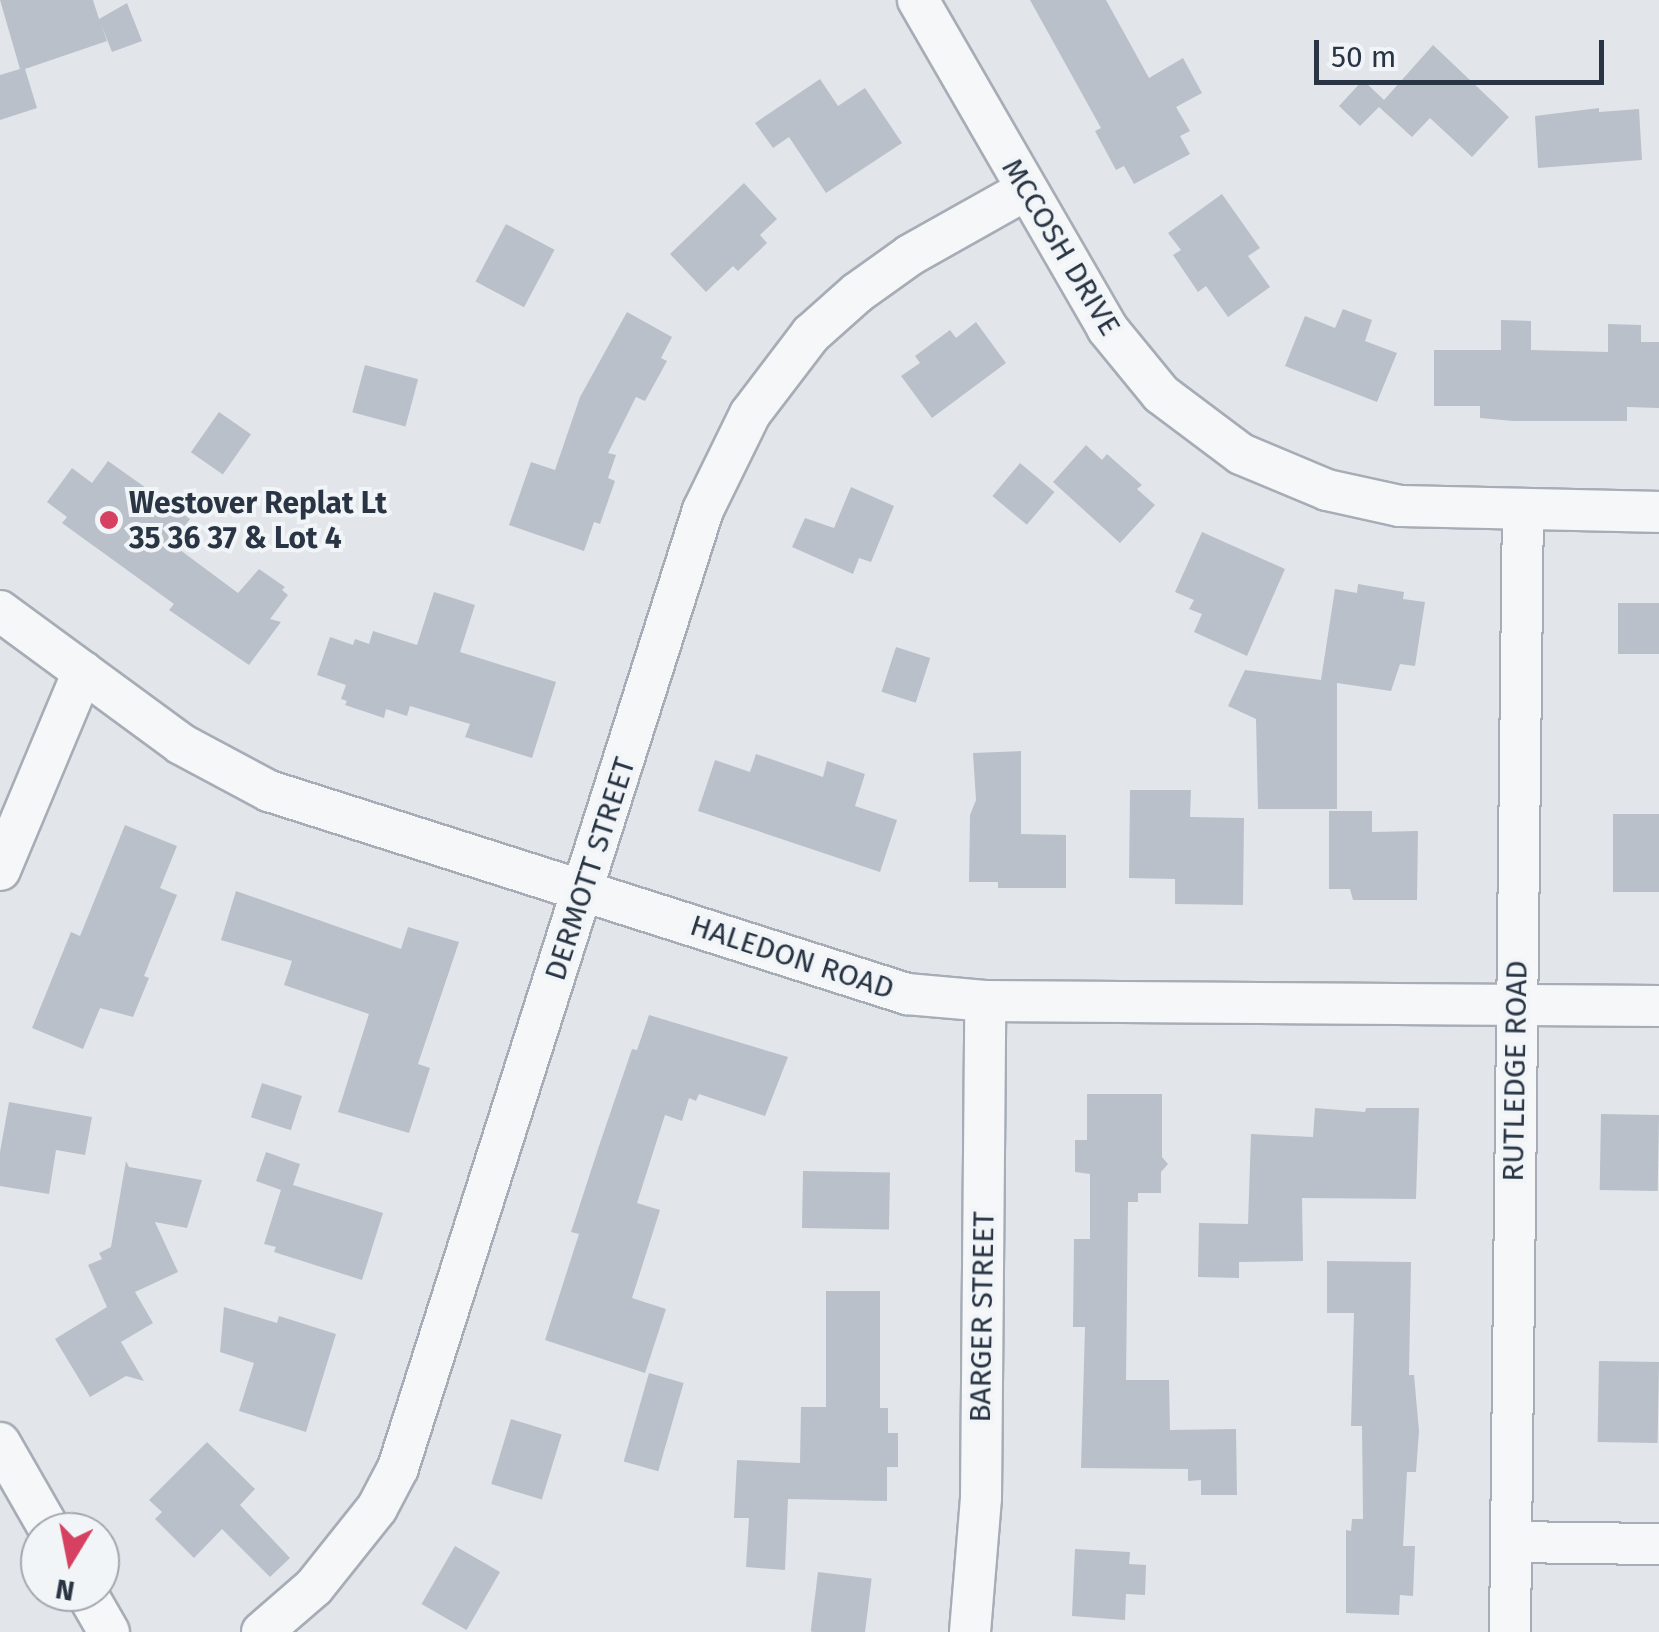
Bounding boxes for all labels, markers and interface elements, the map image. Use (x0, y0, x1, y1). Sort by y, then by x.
scale bar (1319, 20, 1609, 82)
text: 50 m (1331, 39, 1396, 75)
street label: MCCOSH DRIVE (994, 152, 1128, 342)
place label: Westover Replat Lt 35 36 37 & Lot 4 (129, 485, 387, 556)
marker: Westover Replat Lt 35 36 37 & Lot 4 (98, 509, 120, 531)
street label: DERMOTT STREET (537, 753, 643, 985)
street label: HALEDON ROAD (686, 907, 898, 1007)
street label: RUTLEDGE ROAD (1495, 960, 1535, 1182)
street label: BARGER STREET (962, 1211, 1002, 1423)
north arrow (20, 1512, 120, 1612)
text: N (53, 1572, 77, 1608)

